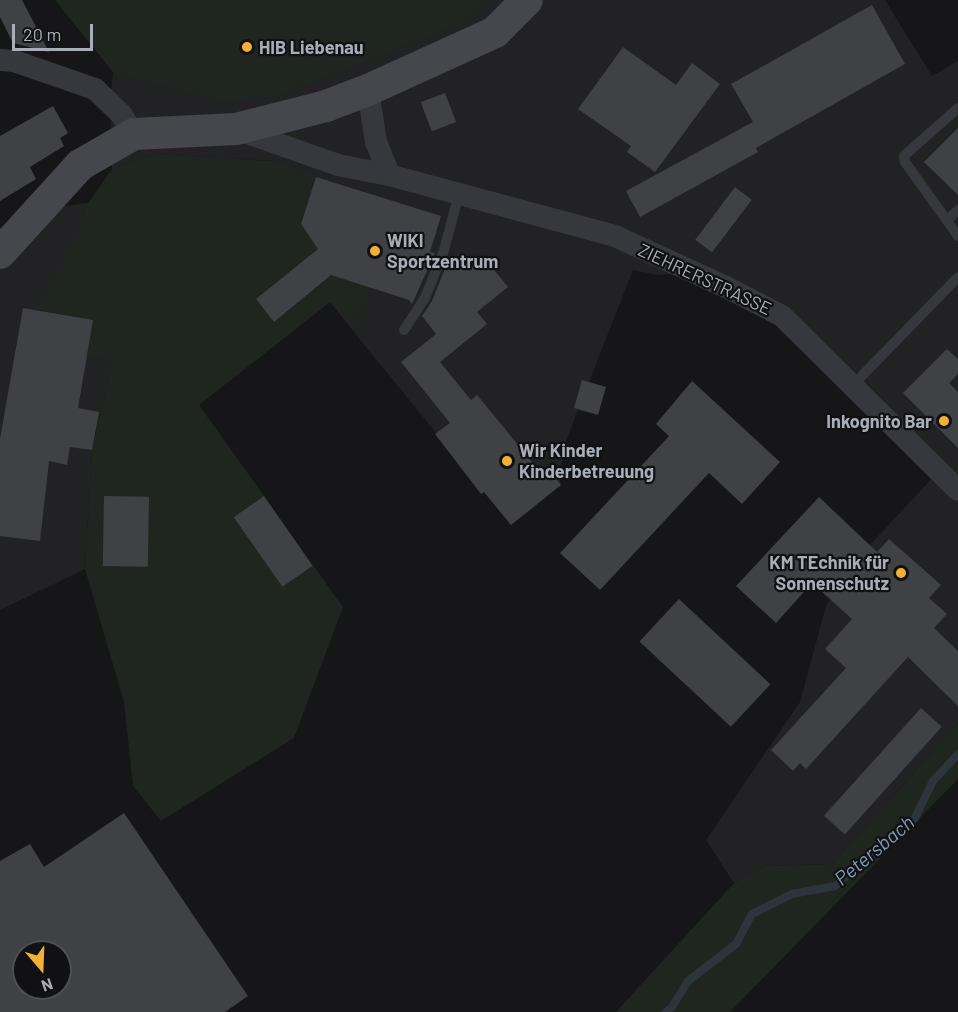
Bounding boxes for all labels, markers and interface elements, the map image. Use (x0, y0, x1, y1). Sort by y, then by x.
scale bar (15, 12, 96, 50)
text: 20 m (23, 23, 61, 45)
place label: HIB Liebenau (259, 36, 364, 58)
marker: HIB Liebenau (240, 40, 254, 54)
place label: WIKI Sportzentrum (387, 230, 498, 272)
street label: ZIEHRERSTRASSE (635, 239, 775, 319)
marker: WIKI Sportzentrum (368, 244, 382, 258)
place label: Inkognito Bar (826, 410, 932, 432)
marker: Inkognito Bar (937, 414, 951, 428)
place label: Wir Kinder Kinderbetreuung (519, 440, 654, 482)
marker: Wir Kinder Kinderbetreuung (500, 454, 514, 468)
place label: KM TEchnik für Sonnenschutz (769, 552, 889, 594)
marker: KM TEchnik für Sonnenschutz (894, 566, 908, 580)
water label: Petersbach (829, 810, 919, 890)
north arrow (12, 940, 72, 1000)
text: N (39, 975, 56, 996)

